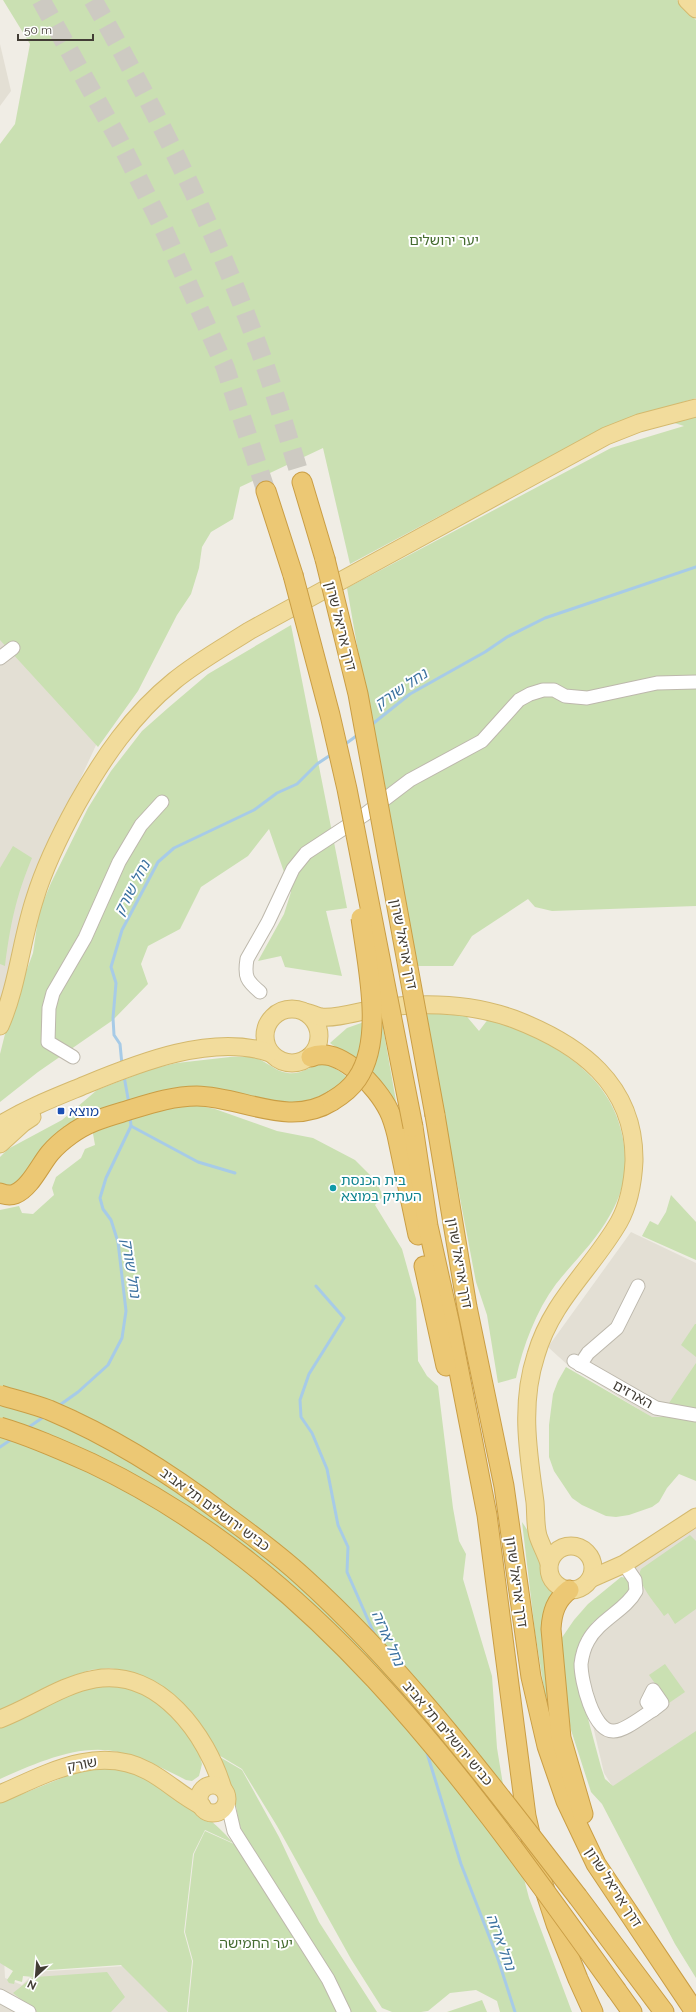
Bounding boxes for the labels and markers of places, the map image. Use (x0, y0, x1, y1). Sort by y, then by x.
place label: מוצא (69, 1103, 99, 1119)
marker: מוצא (56, 1106, 66, 1116)
place label: בית הכנסת העתיק במוצא (341, 1172, 422, 1204)
marker: בית הכנסת העתיק במוצא (328, 1183, 338, 1193)

